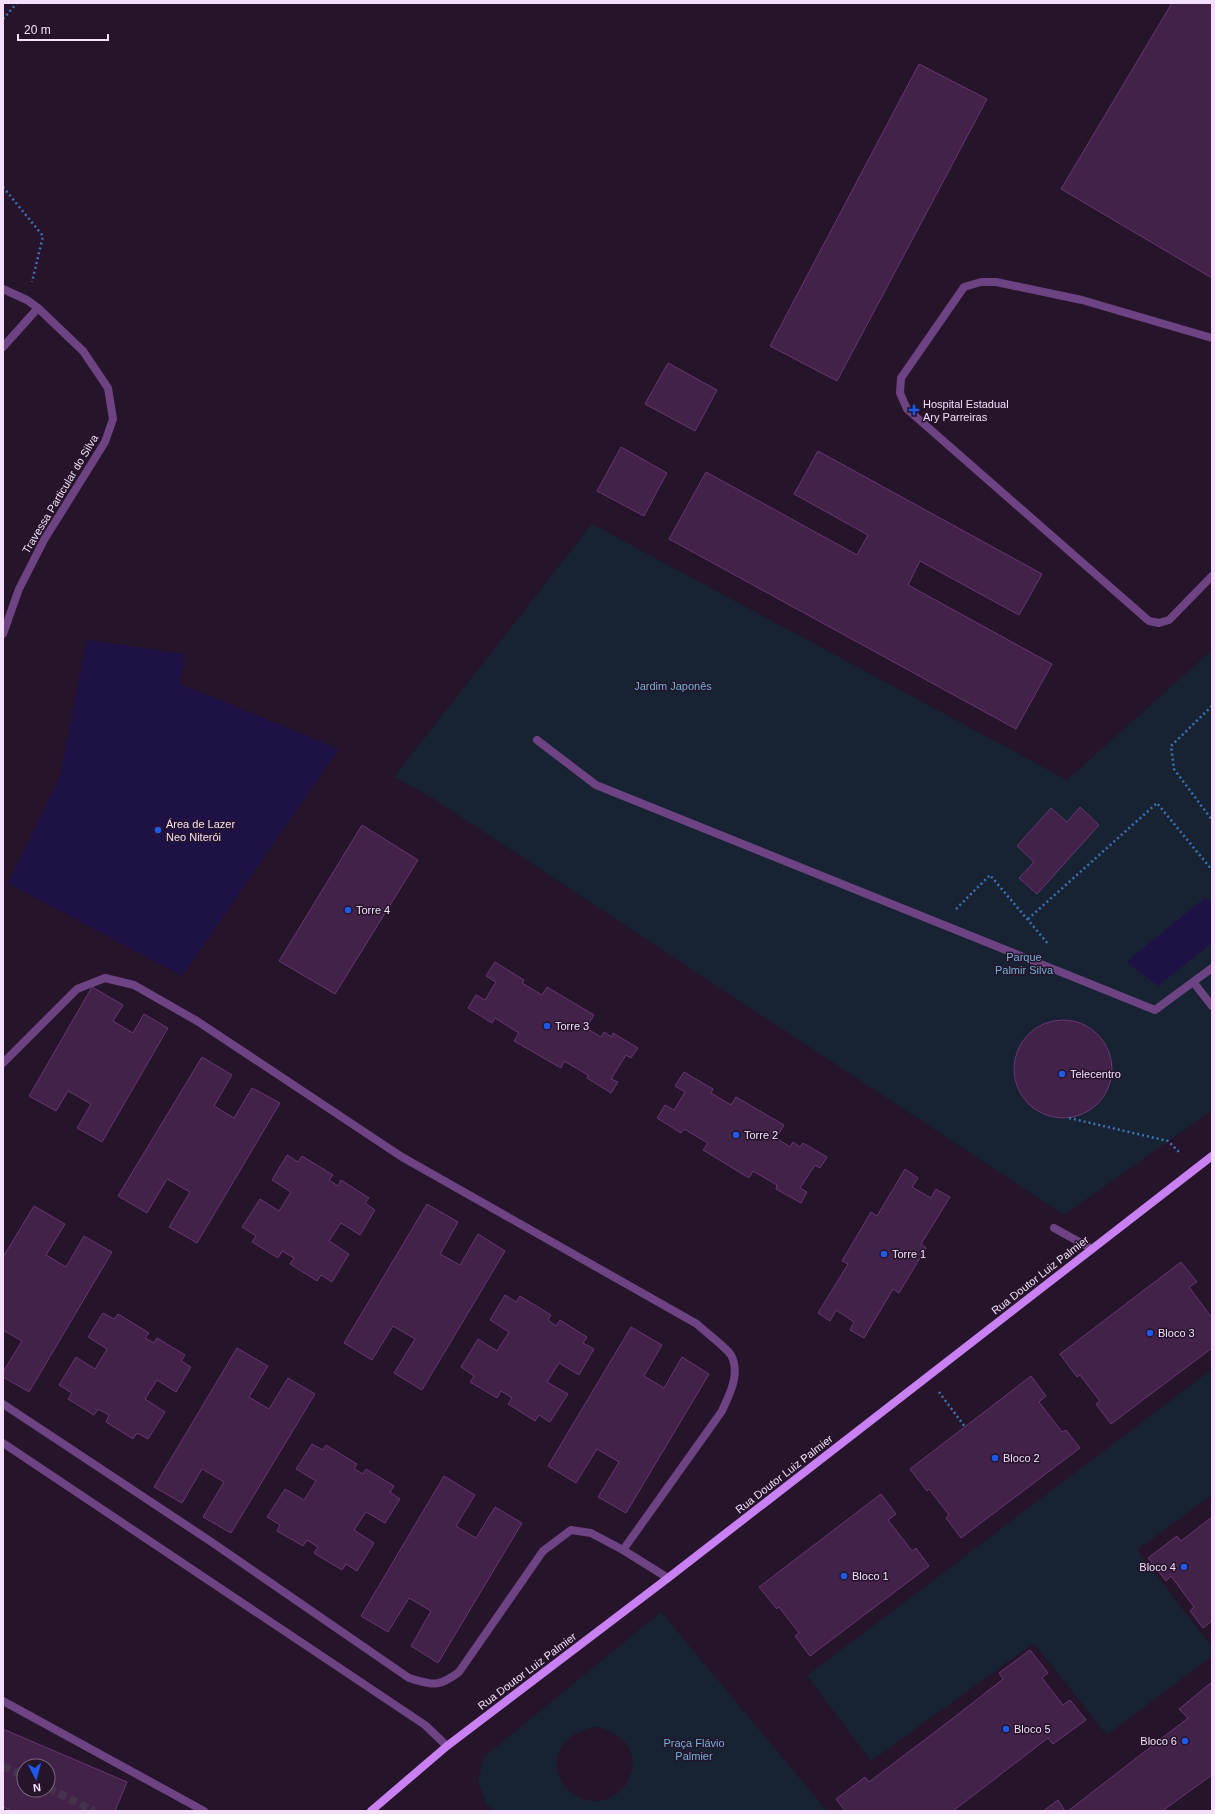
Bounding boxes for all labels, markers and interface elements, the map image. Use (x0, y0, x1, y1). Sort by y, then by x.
scale bar (18, 16, 108, 42)
text: 20 m (24, 23, 51, 37)
place label: Hospital Estadual Ary Parreiras (923, 398, 1009, 423)
marker: Hospital Estadual Ary Parreiras (908, 404, 920, 416)
street label: Travessa Particular do Silva (20, 432, 101, 556)
park label: Jardim Japonês (634, 680, 712, 692)
place label: Área de Lazer Neo Niterói (166, 818, 235, 843)
marker: Área de Lazer Neo Niterói (153, 825, 163, 835)
place label: Torre 4 (356, 904, 390, 916)
marker: Torre 4 (343, 905, 353, 915)
park label: Parque Palmir Silva (995, 951, 1054, 976)
place label: Torre 3 (555, 1020, 589, 1032)
marker: Torre 3 (542, 1021, 552, 1031)
place label: Telecentro (1070, 1068, 1121, 1080)
marker: Telecentro (1057, 1069, 1067, 1079)
place label: Torre 2 (744, 1129, 778, 1141)
marker: Torre 2 (731, 1130, 741, 1140)
street label: Rua Doutor Luiz Palmier (989, 1233, 1091, 1317)
place label: Torre 1 (892, 1248, 926, 1260)
marker: Torre 1 (879, 1249, 889, 1259)
place label: Bloco 3 (1158, 1327, 1195, 1339)
marker: Bloco 3 (1145, 1328, 1155, 1338)
street label: Rua Doutor Luiz Palmier (733, 1432, 835, 1516)
place label: Bloco 2 (1003, 1452, 1040, 1464)
marker: Bloco 2 (990, 1453, 1000, 1463)
place label: Bloco 4 (1139, 1561, 1176, 1573)
marker: Bloco 4 (1179, 1562, 1189, 1572)
place label: Bloco 1 (852, 1570, 889, 1582)
marker: Bloco 1 (839, 1571, 849, 1581)
street label: Rua Doutor Luiz Palmier (476, 1630, 579, 1712)
place label: Bloco 5 (1014, 1723, 1051, 1735)
marker: Bloco 5 (1001, 1724, 1011, 1734)
place label: Bloco 6 (1140, 1735, 1177, 1747)
marker: Bloco 6 (1180, 1736, 1190, 1746)
park label: Praça Flávio Palmier (663, 1737, 725, 1762)
north arrow (16, 1758, 56, 1798)
text: N (32, 1782, 42, 1794)

